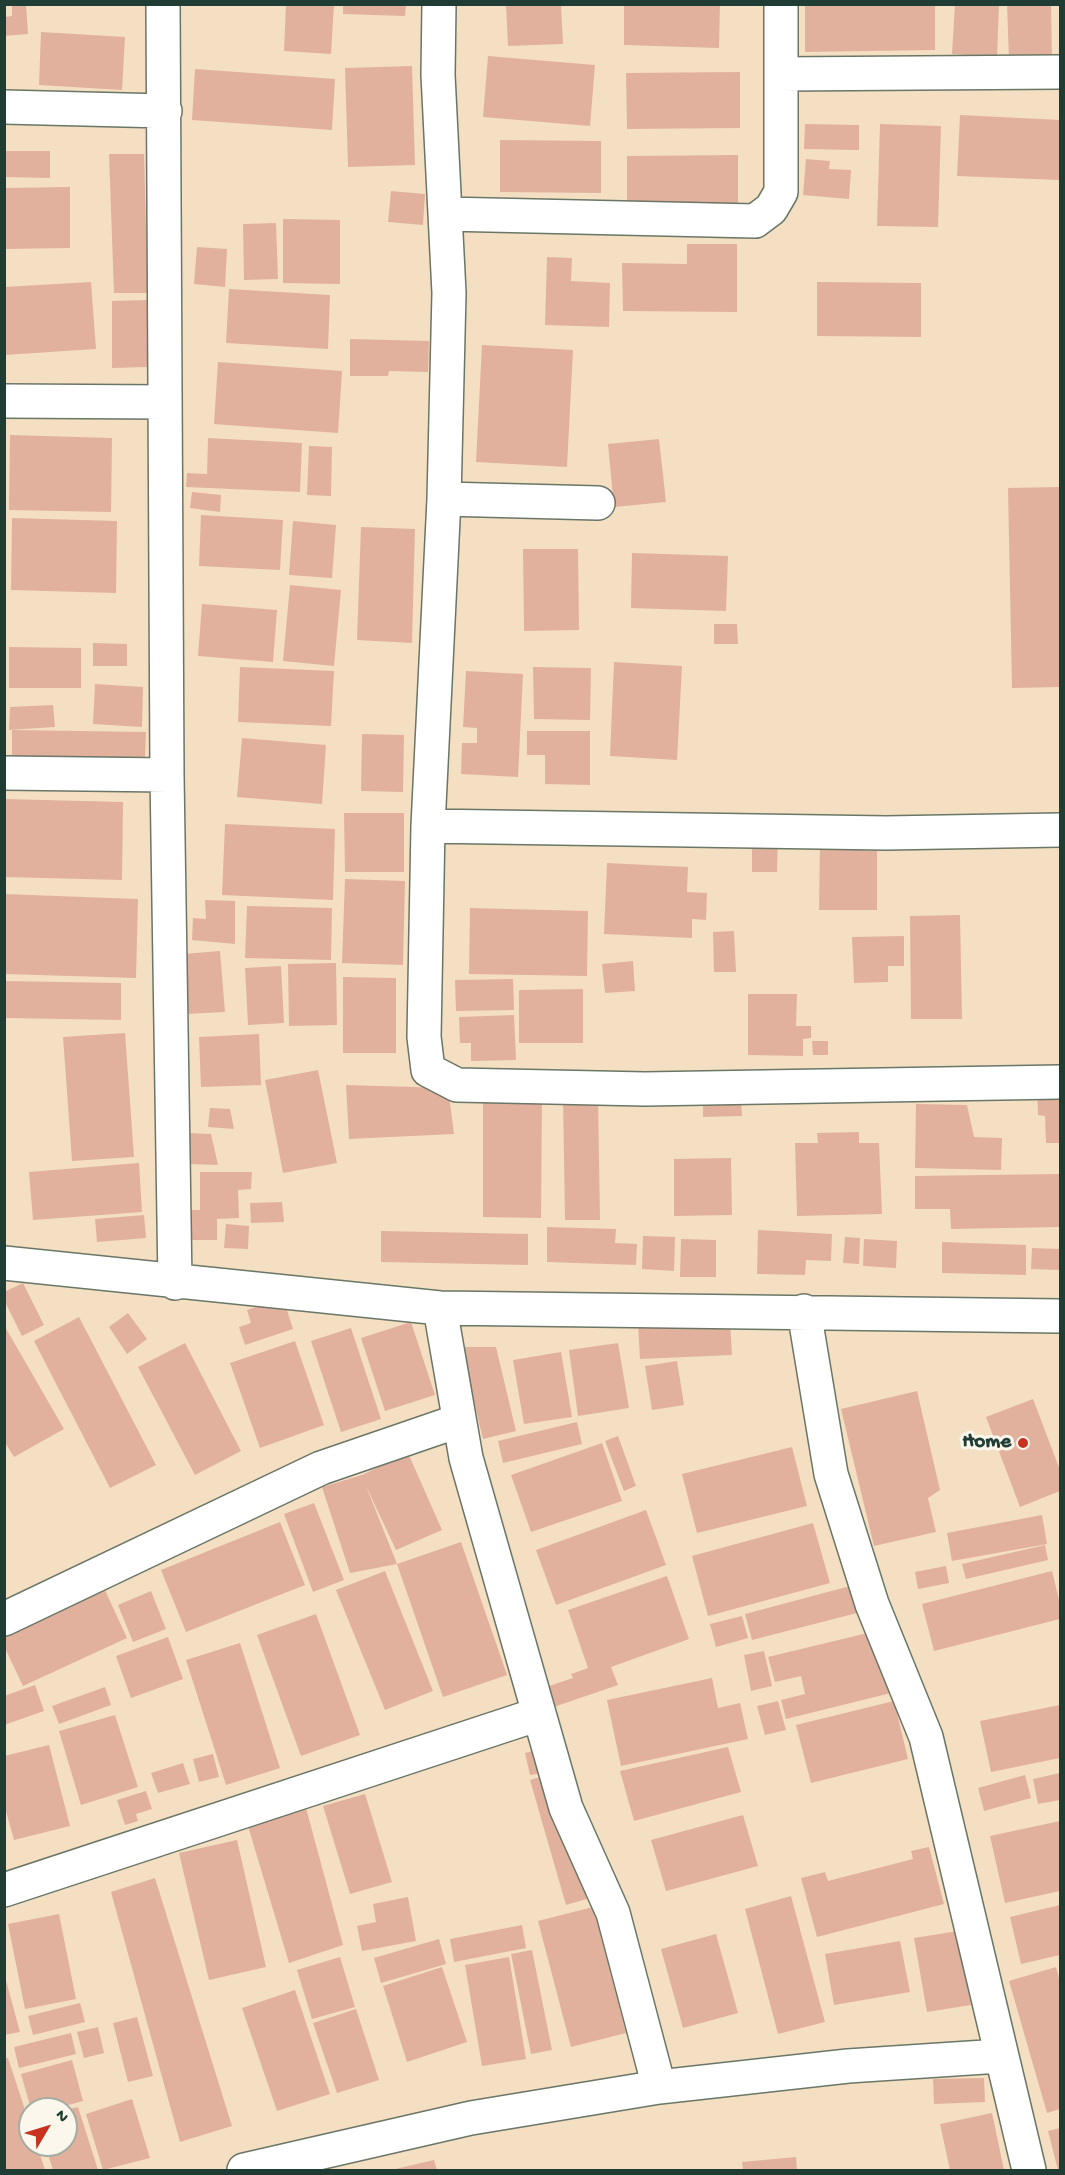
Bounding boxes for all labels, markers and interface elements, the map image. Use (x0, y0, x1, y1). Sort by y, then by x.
place label: Home (962, 1430, 1011, 1456)
marker: Home (1016, 1436, 1030, 1450)
north arrow (18, 2097, 78, 2157)
text: N (50, 2107, 72, 2127)

